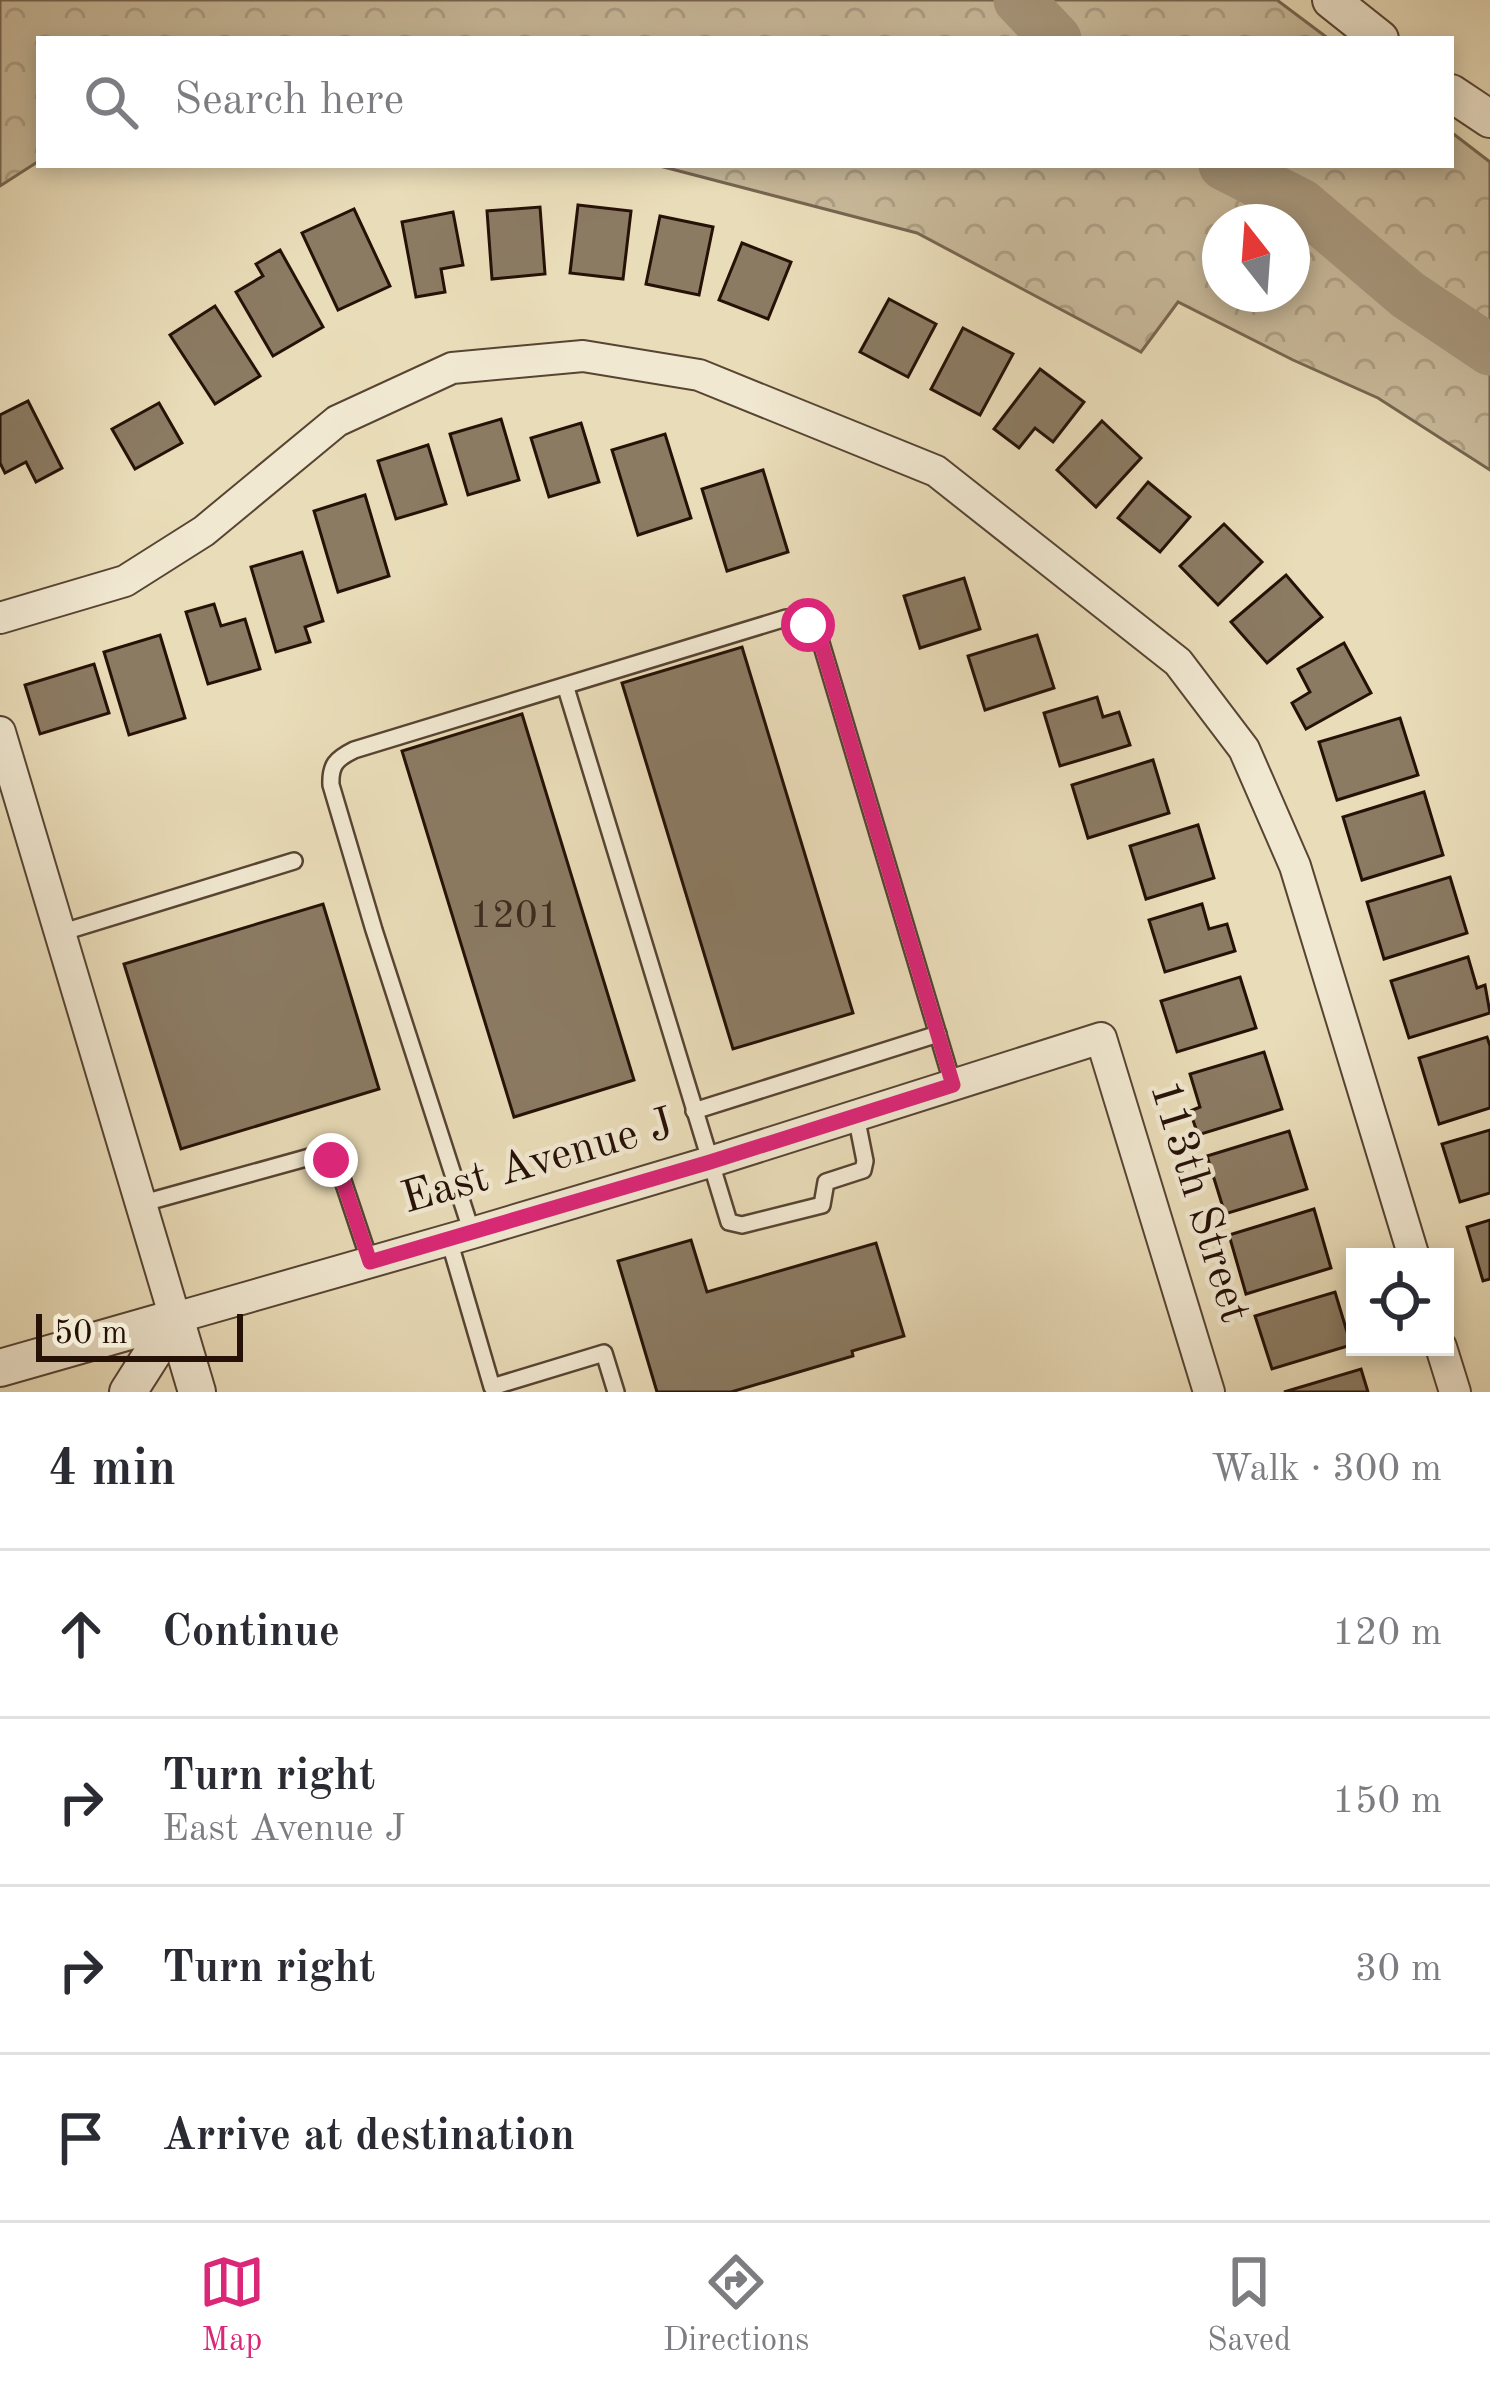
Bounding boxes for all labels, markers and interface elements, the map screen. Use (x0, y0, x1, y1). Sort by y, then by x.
search box (36, 36, 1454, 168)
icon: search (78, 69, 144, 135)
text: Search here (174, 79, 404, 124)
north arrow (1202, 204, 1310, 312)
route start (781, 598, 835, 652)
house number: 1201 (470, 897, 560, 936)
street label: 113th Street (1140, 1076, 1256, 1328)
street label: East Avenue J (397, 1103, 679, 1223)
route end (304, 1133, 358, 1187)
map controls (1346, 1248, 1454, 1356)
button: locate (1346, 1248, 1454, 1356)
scale bar (36, 1308, 243, 1361)
text: 50 m (54, 1318, 128, 1351)
text: 4 min (48, 1445, 176, 1496)
text: Walk · 300 m (1211, 1450, 1442, 1489)
icon: ahead (48, 1601, 114, 1667)
text: Continue (162, 1611, 340, 1656)
text: 120 m (1332, 1614, 1442, 1653)
text: Turn right (162, 1755, 375, 1800)
icon: right (48, 1769, 114, 1835)
text: 150 m (1332, 1782, 1442, 1821)
text: East Avenue J (162, 1810, 406, 1849)
icon: right (48, 1937, 114, 2003)
text: Turn right (162, 1947, 375, 1992)
text: 30 m (1355, 1950, 1442, 1989)
icon: arrive (48, 2105, 114, 2171)
text: Arrive at destination (162, 2115, 575, 2160)
tab: Map (199, 2249, 265, 2362)
tab: Directions (663, 2249, 809, 2362)
tab: Saved (1207, 2249, 1291, 2362)

